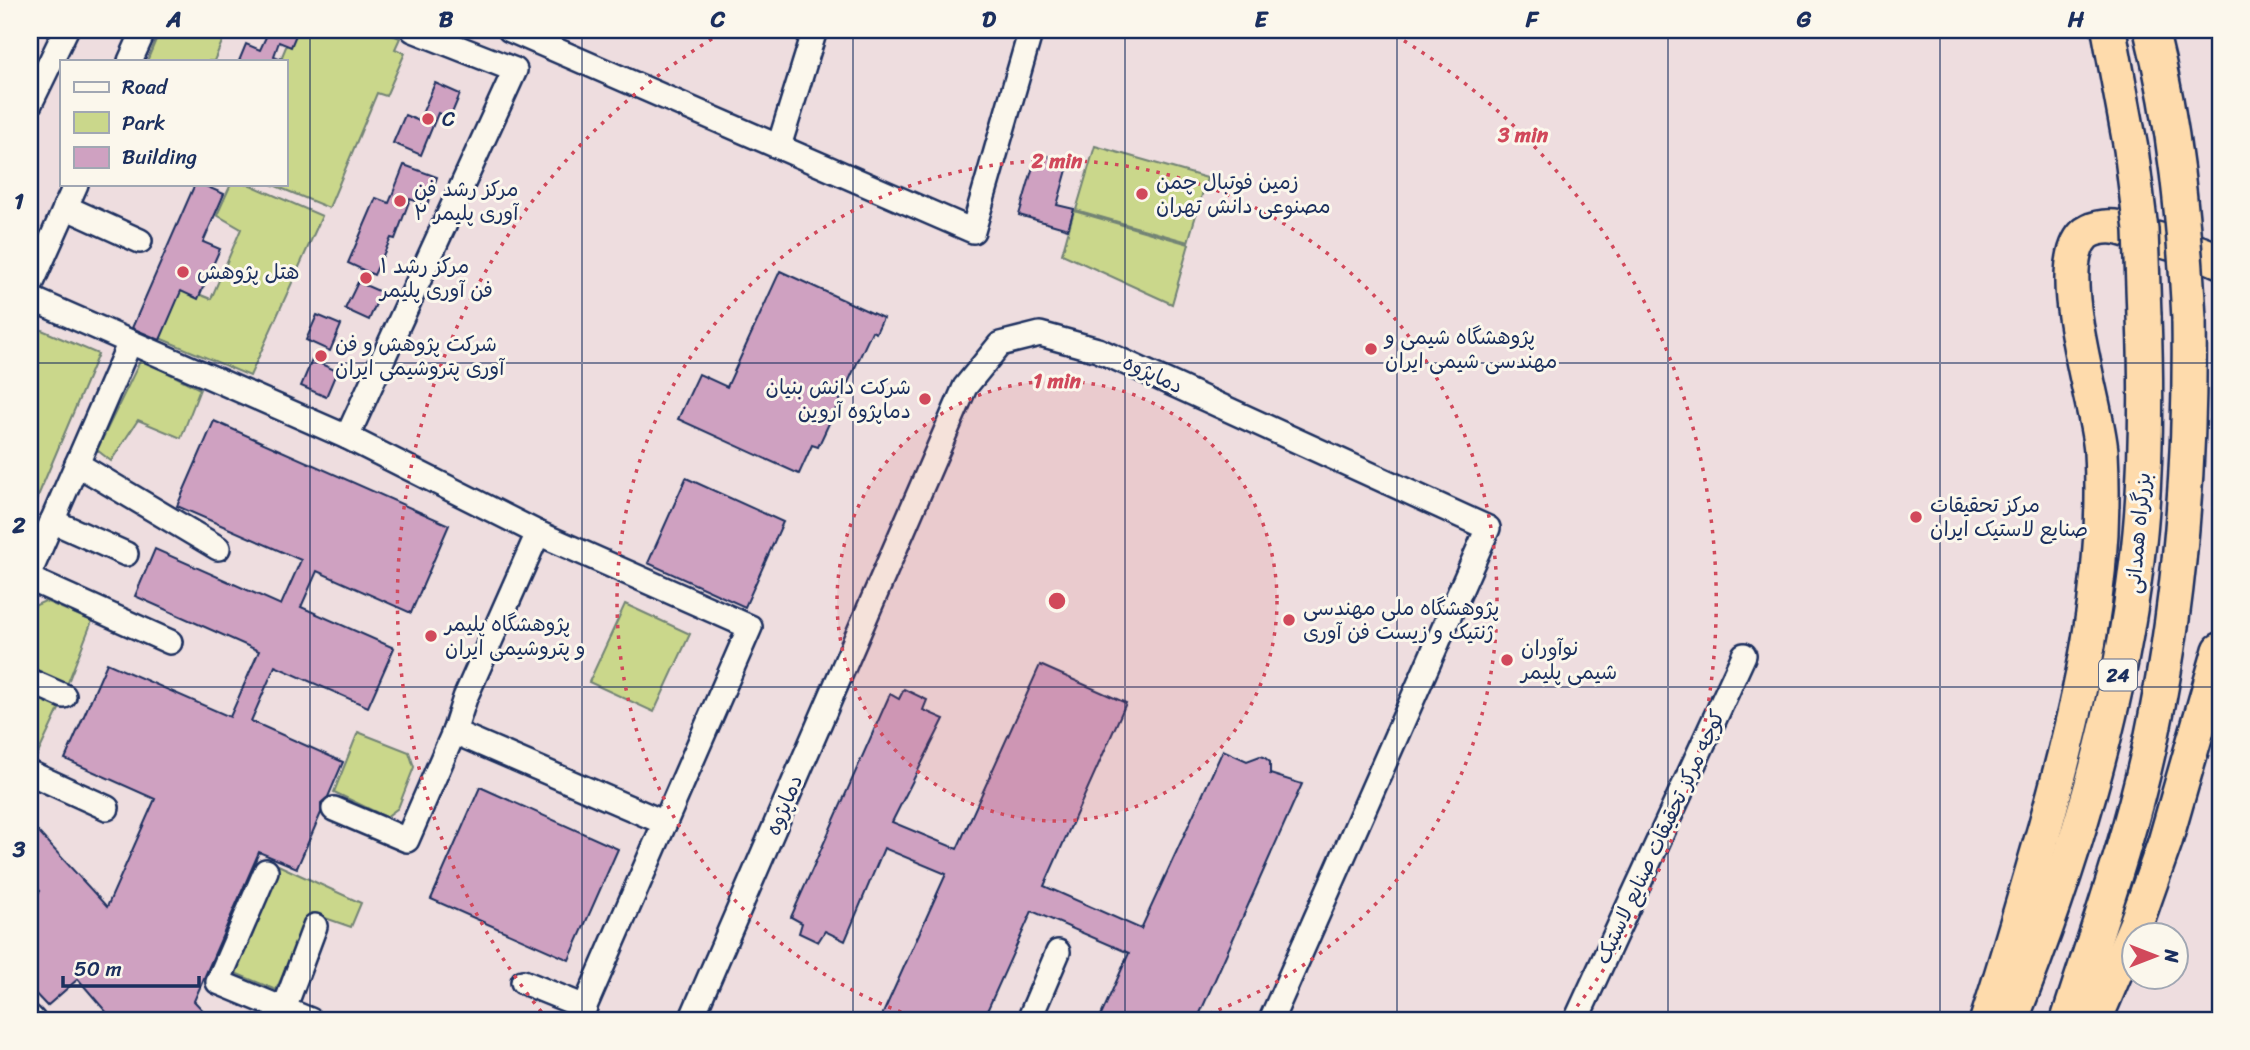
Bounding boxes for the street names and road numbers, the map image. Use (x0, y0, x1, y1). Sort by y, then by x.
street label: دماپژوه (1116, 343, 1190, 405)
street label: بزرگراه همدانی (2114, 471, 2162, 595)
road number: 24 (2099, 660, 2137, 690)
street label: کوچه مرکز تحقیقات صنایع لاستیک (1584, 703, 1736, 971)
street label: دماپژوه (754, 768, 814, 842)

